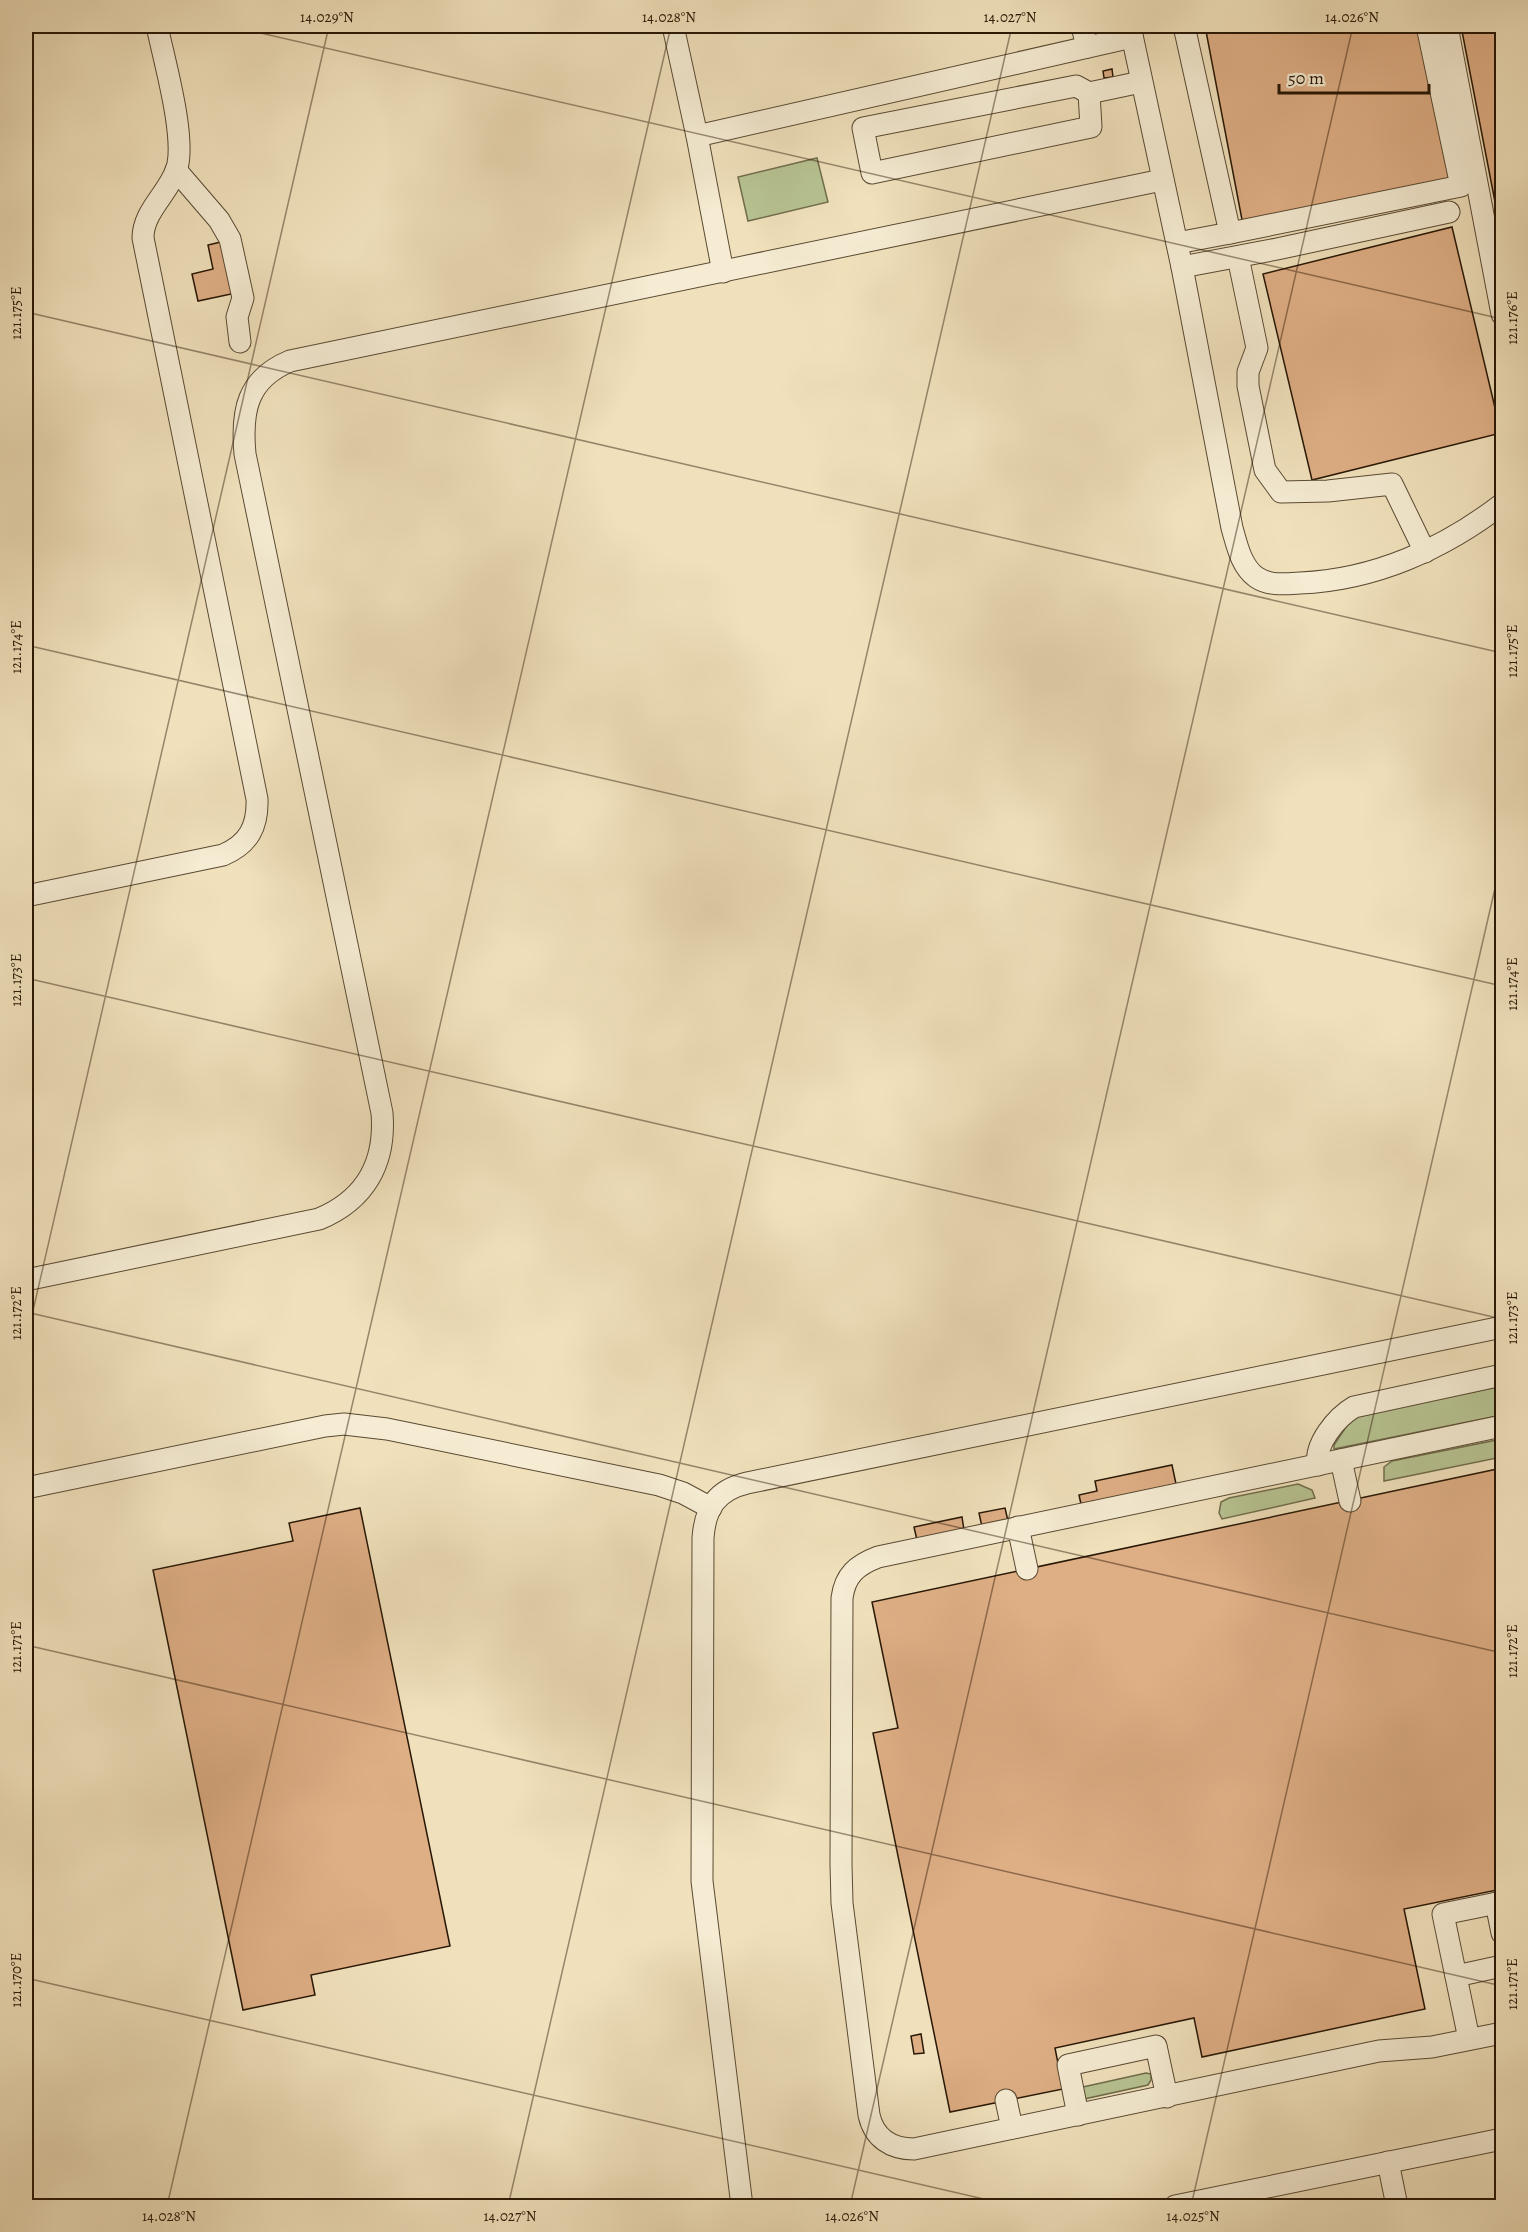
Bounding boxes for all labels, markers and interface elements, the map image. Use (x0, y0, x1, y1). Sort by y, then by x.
text: 14.029°N (300, 7, 354, 27)
text: 14.028°N (642, 7, 696, 27)
text: 14.027°N (983, 7, 1037, 27)
text: 14.026°N (1325, 7, 1379, 27)
scale bar (1279, 57, 1429, 95)
text: 50 m (1288, 66, 1324, 90)
text: 121.175°E (6, 286, 26, 340)
text: 121.176°E (1502, 291, 1522, 345)
text: 121.174°E (6, 620, 26, 674)
text: 121.175°E (1502, 624, 1522, 678)
text: 121.173°E (6, 953, 26, 1007)
text: 121.174°E (1502, 957, 1522, 1011)
text: 121.172°E (6, 1286, 26, 1340)
text: 121.173°E (1502, 1291, 1522, 1345)
text: 121.171°E (6, 1621, 26, 1673)
text: 121.172°E (1502, 1624, 1522, 1678)
text: 121.170°E (6, 1953, 26, 2007)
text: 121.171°E (1502, 1958, 1522, 2010)
text: 14.028°N (142, 2206, 196, 2226)
text: 14.027°N (483, 2206, 537, 2226)
text: 14.026°N (825, 2206, 879, 2226)
text: 14.025°N (1166, 2206, 1220, 2226)

